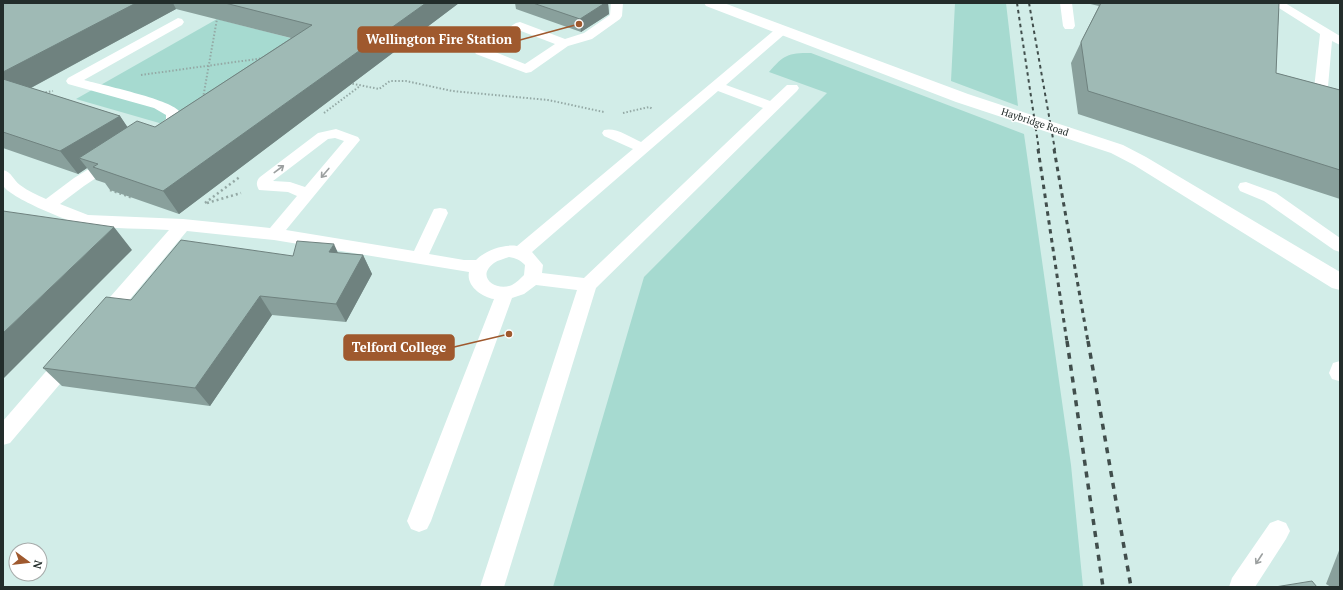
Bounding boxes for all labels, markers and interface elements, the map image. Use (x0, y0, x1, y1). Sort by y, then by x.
callout: Wellington Fire Station (358, 27, 520, 52)
text: Wellington Fire Station (366, 30, 513, 48)
street label: Haybridge Road (1000, 105, 1071, 139)
one-way arrow (273, 165, 284, 174)
one-way arrow (320, 168, 329, 178)
callout: Telford College (344, 335, 454, 360)
text: Telford College (352, 338, 446, 356)
north arrow (8, 542, 48, 582)
one-way arrow (1255, 553, 1263, 565)
text: N (30, 559, 46, 571)

